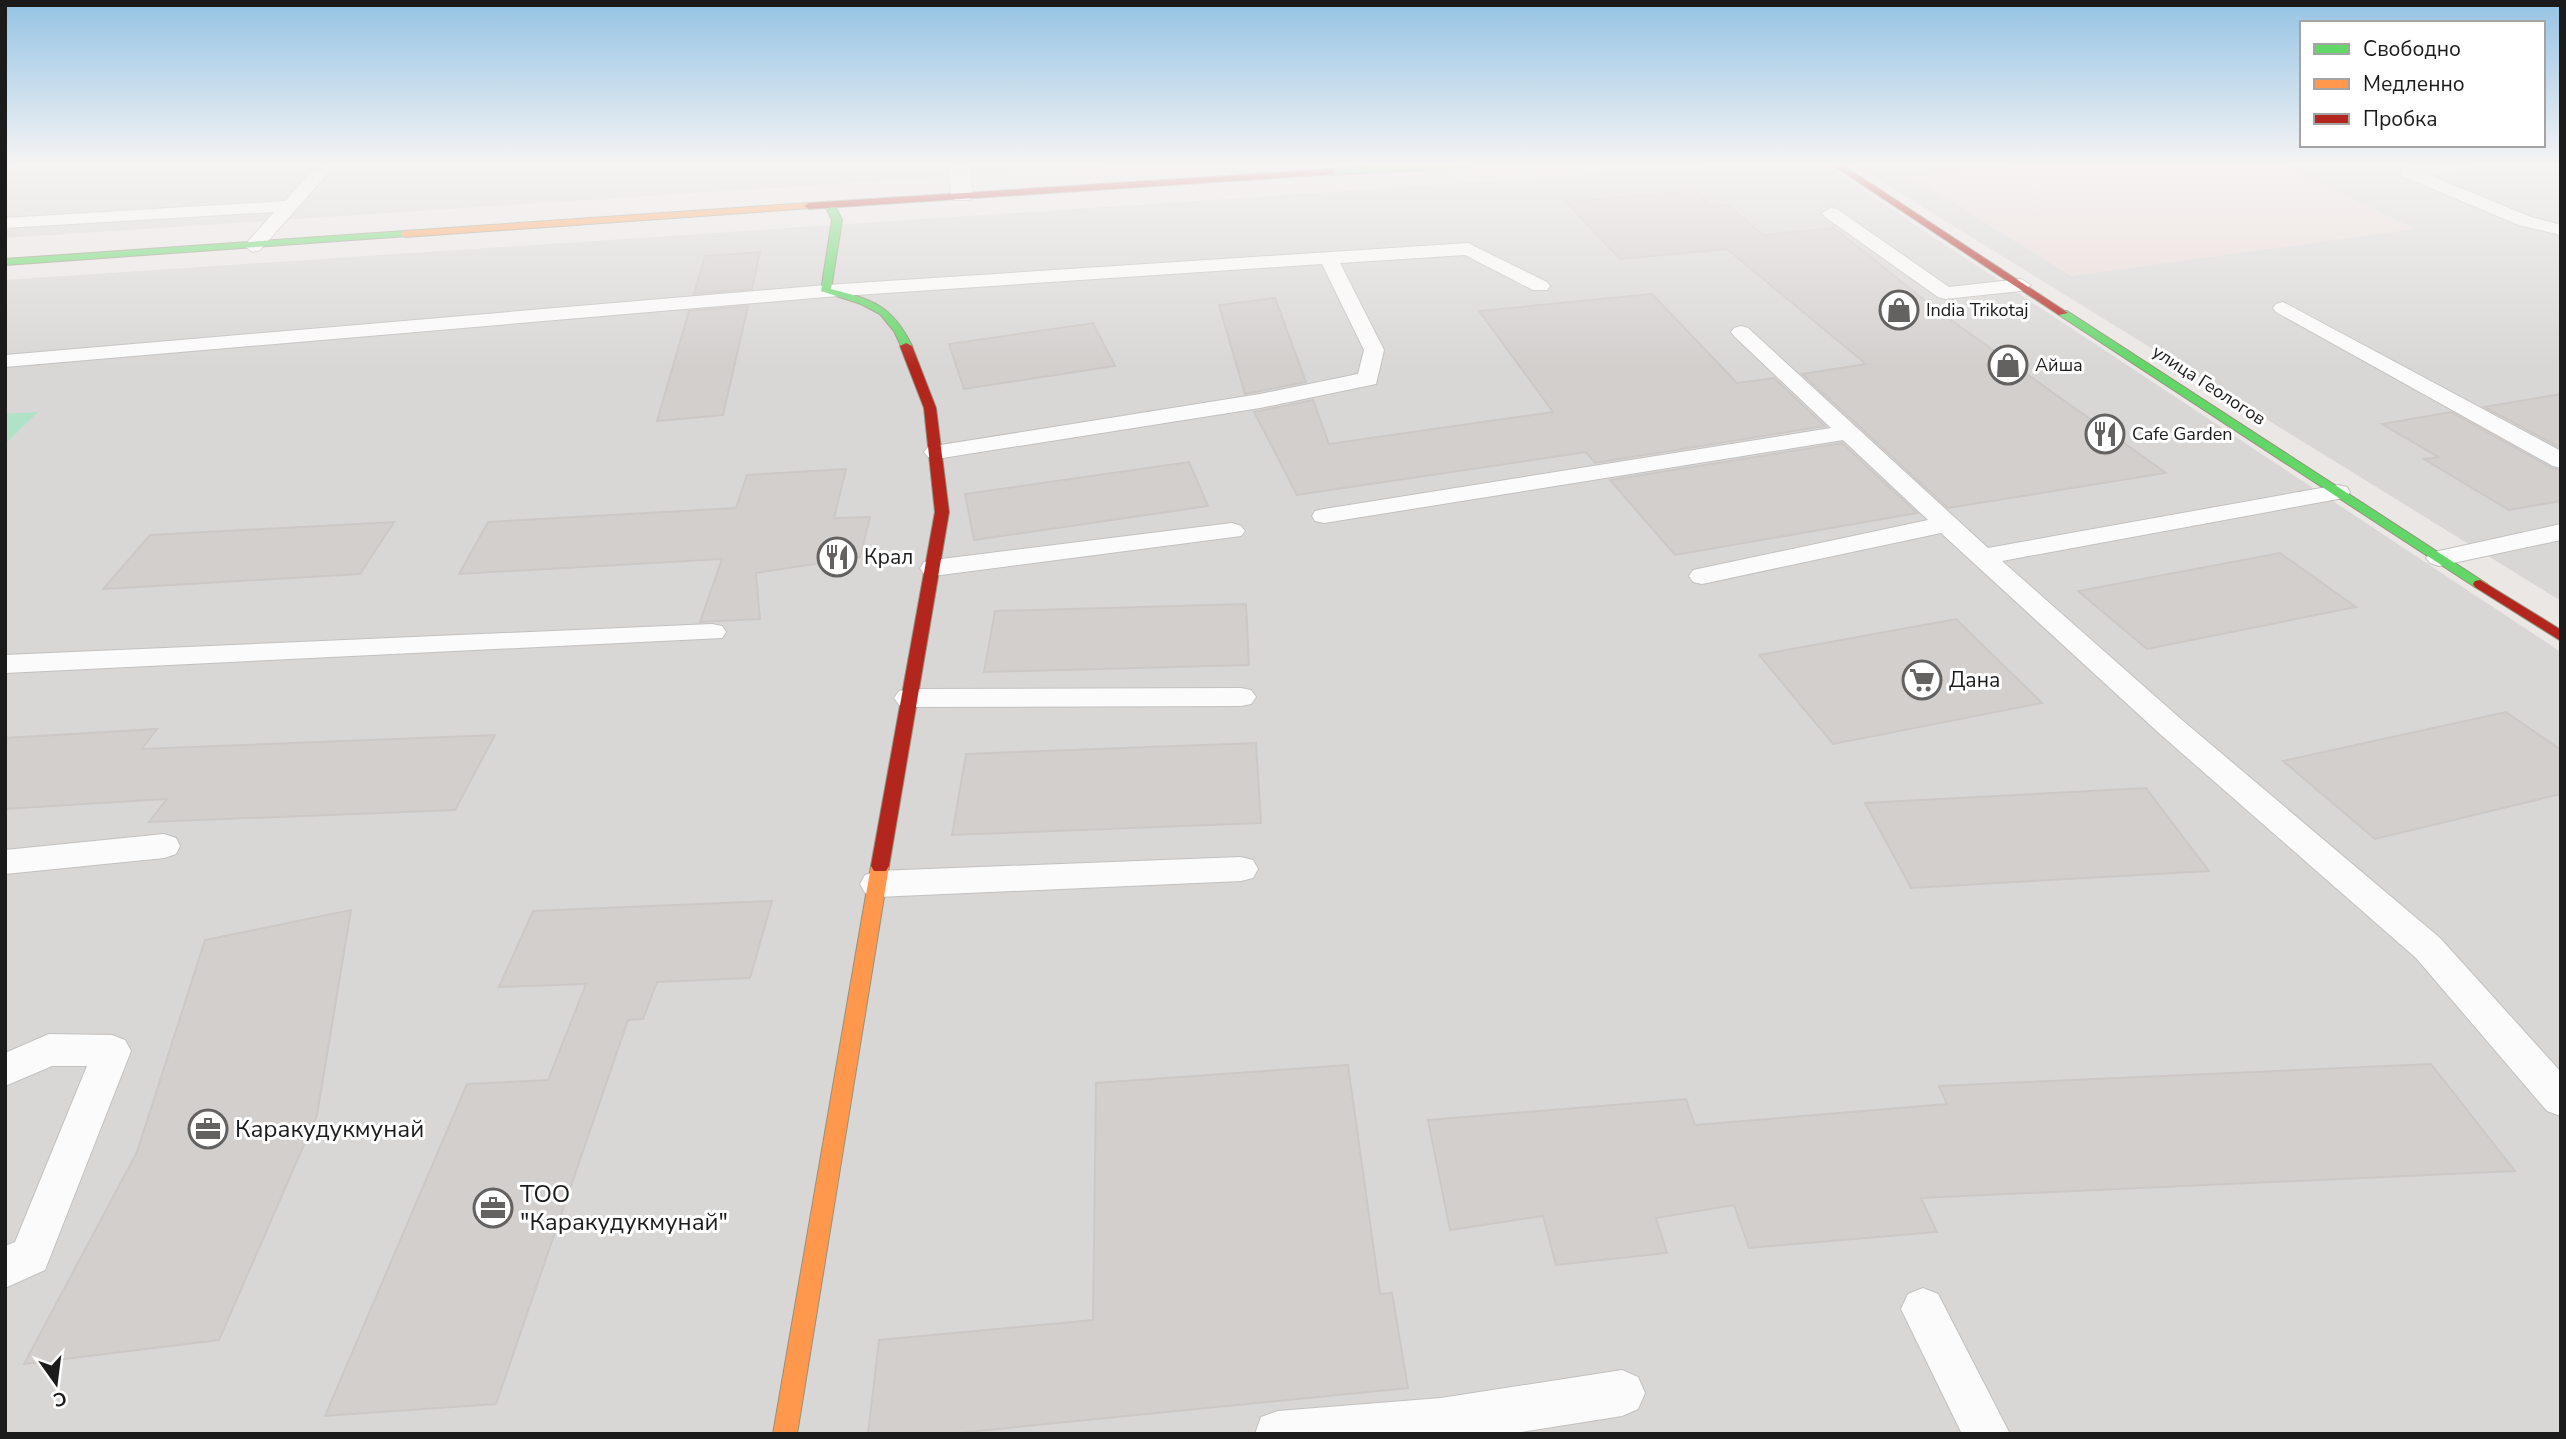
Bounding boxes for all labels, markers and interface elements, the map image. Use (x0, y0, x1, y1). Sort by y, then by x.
legend (2300, 21, 2545, 147)
text: Свободно (2363, 35, 2461, 63)
text: Медленно (2363, 70, 2465, 98)
text: Пробка (2363, 105, 2437, 133)
shop icon: India Trikotaj (1878, 289, 1920, 331)
place label: India Trikotaj (1926, 298, 2029, 322)
street label: улица Геологов (2148, 339, 2270, 431)
shop icon: Айша (1987, 344, 2029, 386)
place label: Айша (2035, 353, 2083, 377)
restaurant icon: Cafe Garden (2084, 413, 2126, 455)
place label: Cafe Garden (2132, 422, 2233, 446)
restaurant icon: Крал (816, 536, 858, 578)
place label: Крал (864, 543, 913, 571)
supermarket icon: Дана (1901, 659, 1943, 701)
place label: Дана (1949, 666, 2000, 694)
office icon: Каракудукмунай (187, 1108, 229, 1150)
place label: Каракудукмунай (235, 1113, 424, 1145)
place label: ТОО "Каракудукмунай" (520, 1178, 728, 1238)
office icon: ТОО "Каракудукмунай" (472, 1187, 514, 1229)
north arrow (21, 1348, 91, 1418)
text: С (50, 1384, 69, 1413)

